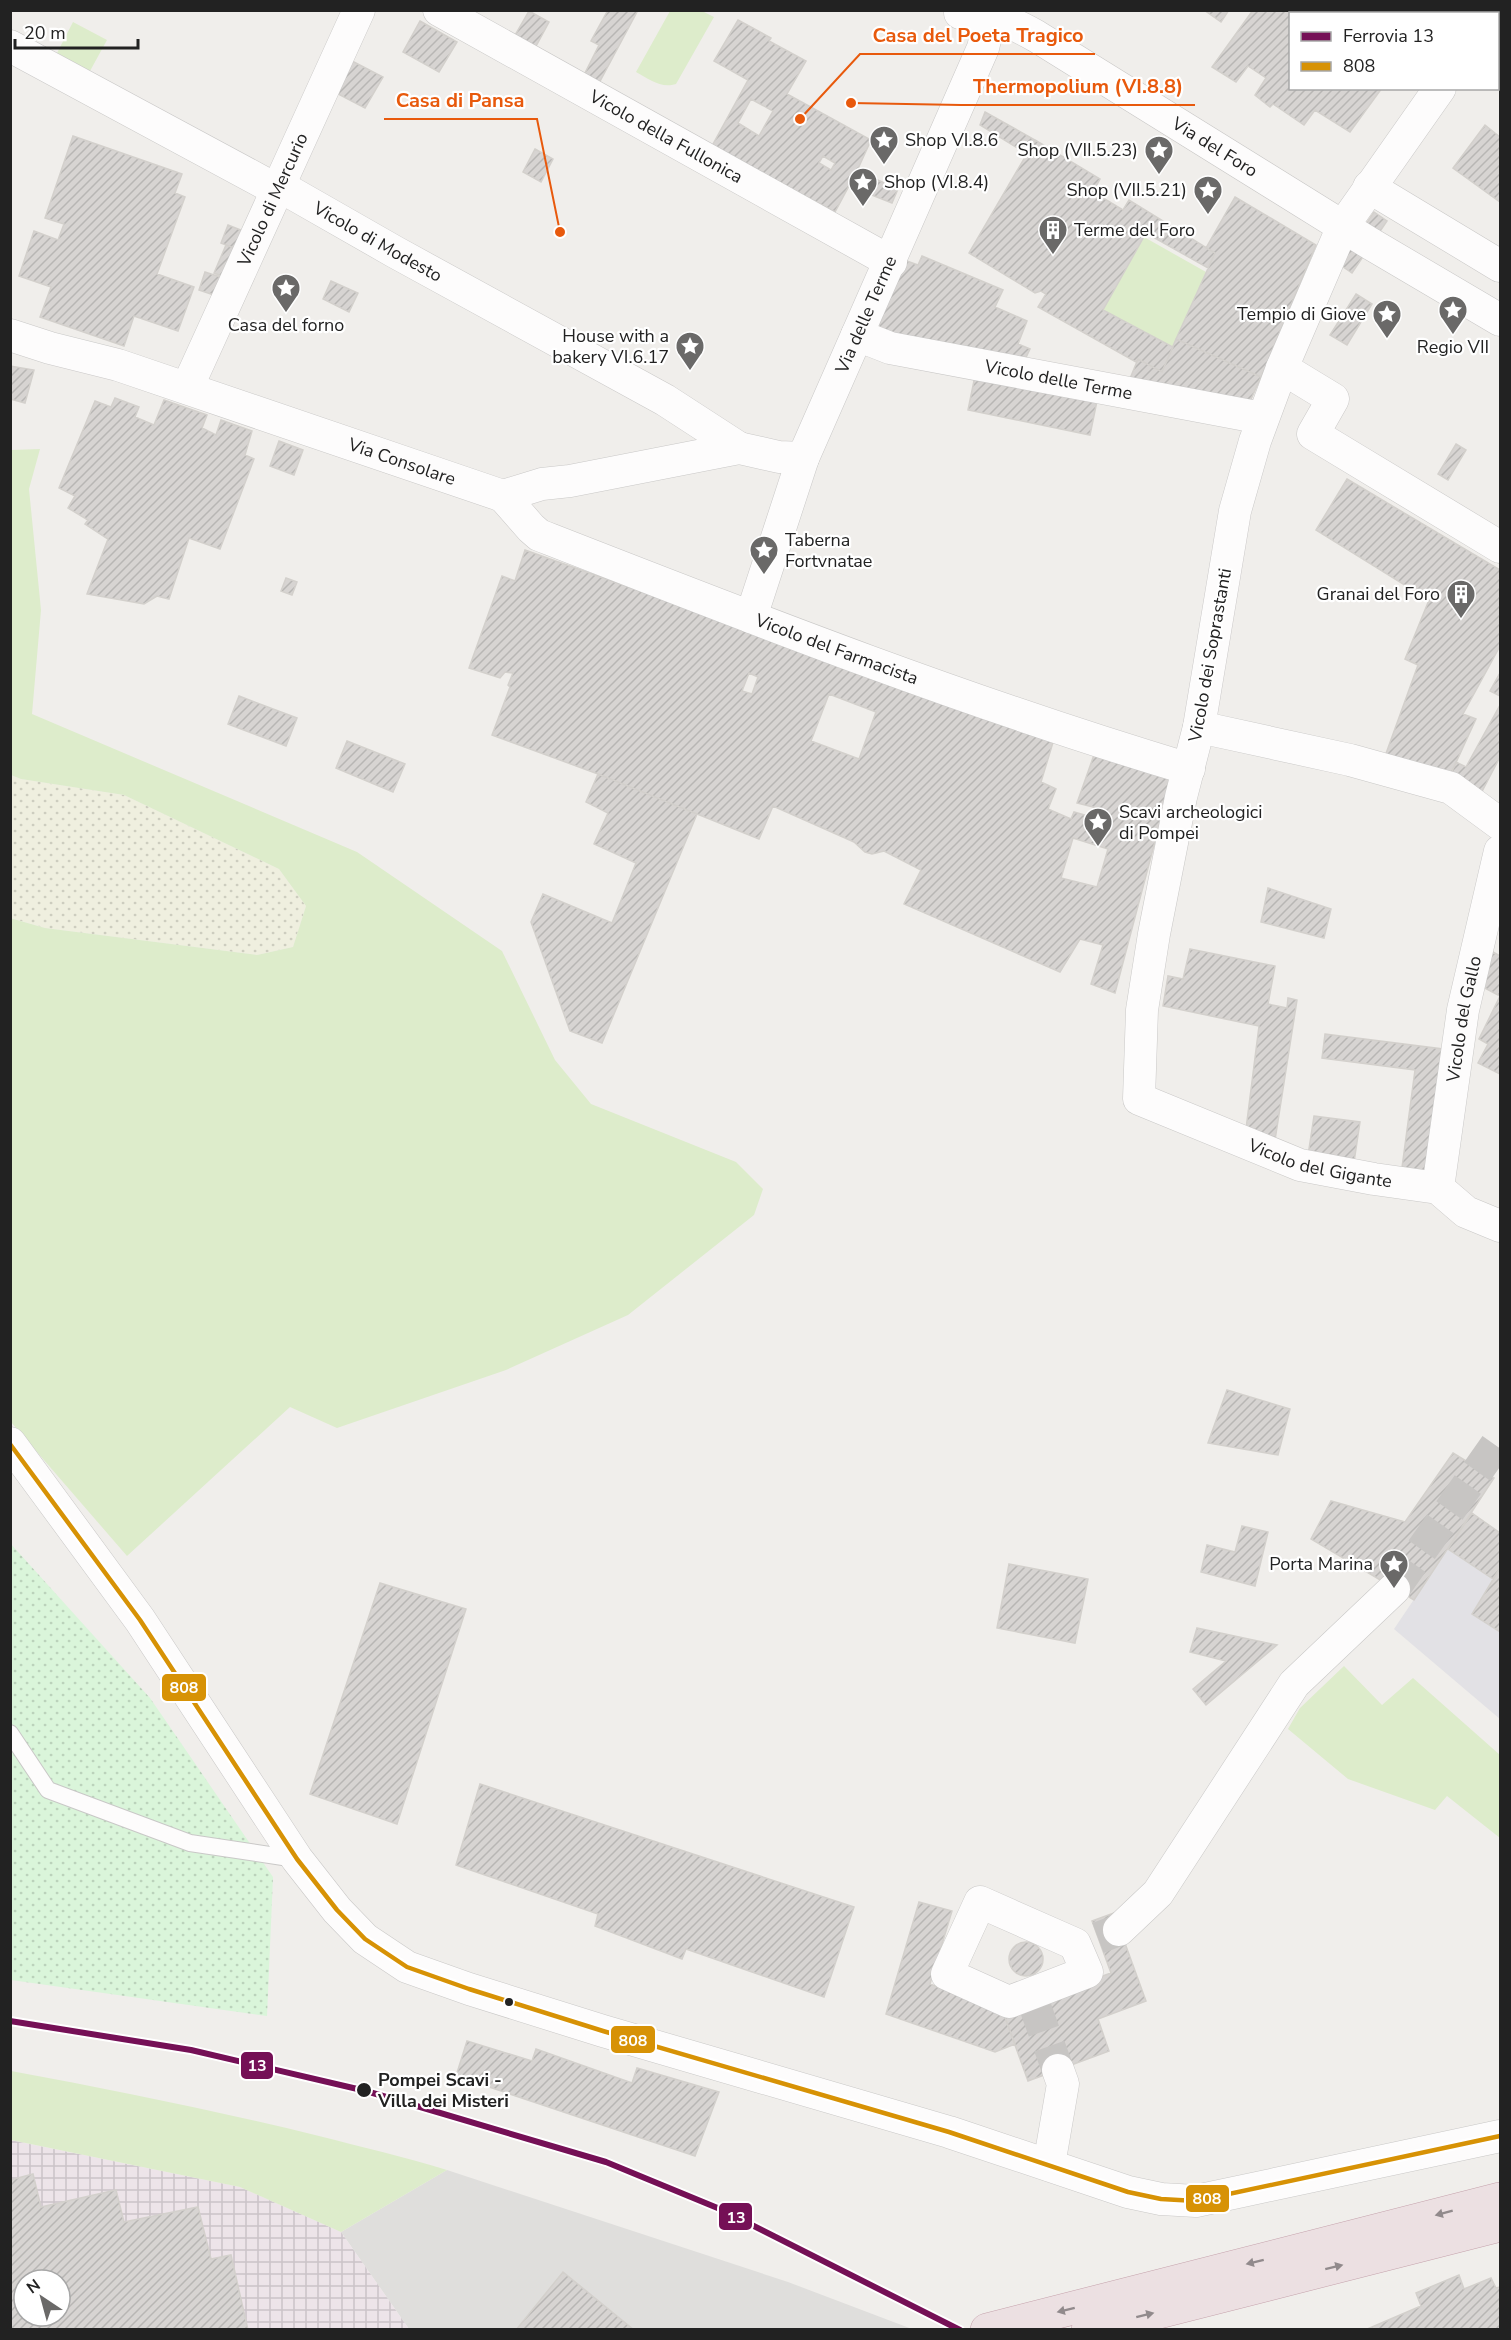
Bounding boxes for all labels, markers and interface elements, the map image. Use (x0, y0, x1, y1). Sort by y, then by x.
scale bar (15, 12, 138, 50)
legend (1289, 12, 1499, 90)
callout: Casa del Poeta Tragico (860, 16, 1095, 54)
text: 20 m (24, 21, 66, 45)
text: Casa del Poeta Tragico (872, 22, 1084, 49)
text: Ferrovia 13 (1343, 24, 1434, 48)
text: 808 (1343, 54, 1375, 78)
callout: Thermopolium (VI.8.8) (961, 67, 1195, 105)
text: Thermopolium (VI.8.8) (973, 73, 1183, 100)
callout: Casa di Pansa (384, 81, 537, 119)
street label: Vicolo della Fullonica (584, 84, 747, 189)
text: Casa di Pansa (396, 87, 524, 114)
street label: Via del Foro (1167, 111, 1262, 183)
place icon: Shop VI.8.6 (868, 124, 900, 166)
place label: Shop VI.8.6 (905, 128, 998, 152)
street label: Vicolo di Mercurio (231, 129, 314, 271)
place icon: Shop (VII.5.23) (1143, 134, 1175, 176)
place label: Shop (VII.5.23) (1017, 138, 1138, 162)
place icon: Shop (VI.8.4) (847, 166, 879, 208)
place label: Shop (VI.8.4) (884, 170, 989, 194)
place icon: Shop (VII.5.21) (1192, 174, 1224, 216)
place label: Shop (VII.5.21) (1066, 178, 1187, 202)
street label: Vicolo di Modesto (308, 195, 446, 288)
building icon: Terme del Foro (1037, 214, 1069, 256)
place label: Terme del Foro (1074, 218, 1195, 242)
street label: Via delle Terme (829, 252, 902, 378)
place icon: Casa del forno (270, 272, 302, 314)
place icon: Regio VII (1437, 294, 1469, 336)
place icon: Tempio di Giove (1371, 298, 1403, 340)
place label: Tempio di Giove (1237, 302, 1366, 326)
place label: Casa del forno (228, 313, 344, 337)
place label: House with a bakery VI.6.17 (552, 324, 669, 369)
place icon: House with a bakery VI.6.17 (674, 330, 706, 372)
place label: Regio VII (1417, 335, 1489, 359)
street label: Vicolo delle Terme (982, 354, 1135, 405)
street label: Via Consolare (344, 432, 459, 491)
place label: Taberna Fortvnatae (785, 528, 872, 573)
place icon: Taberna Fortvnatae (748, 534, 780, 576)
street label: Vicolo dei Soprastanti (1183, 566, 1237, 745)
building icon: Granai del Foro (1445, 578, 1477, 620)
place label: Granai del Foro (1317, 582, 1440, 606)
street label: Vicolo del Farmacista (751, 608, 922, 690)
place label: Scavi archeologici di Pompei (1119, 800, 1262, 845)
place icon: Scavi archeologici di Pompei (1082, 806, 1114, 848)
street label: Vicolo del Gallo (1441, 953, 1487, 1085)
street label: Vicolo del Gigante (1244, 1133, 1393, 1193)
place icon: Porta Marina (1378, 1548, 1410, 1590)
place label: Porta Marina (1269, 1552, 1373, 1576)
line badge: 808 (161, 1673, 207, 1702)
text: 808 (170, 1677, 198, 1699)
unlabelled marker (503, 1996, 515, 2008)
line badge: 808 (610, 2025, 656, 2054)
text: 808 (619, 2030, 647, 2052)
line badge: 13 (240, 2051, 274, 2080)
text: 13 (247, 2055, 267, 2077)
place label: Pompei Scavi - Villa dei Misteri (377, 2068, 509, 2113)
marker: Pompei Scavi - Villa dei Misteri (355, 2081, 373, 2099)
line badge: 808 (1185, 2184, 1230, 2213)
text: 808 (1193, 2188, 1221, 2210)
line badge: 13 (718, 2202, 753, 2231)
text: 13 (726, 2207, 746, 2229)
one-way arrow (1435, 2209, 1453, 2219)
one-way arrow (1246, 2257, 1264, 2267)
one-way arrow (1325, 2261, 1343, 2271)
north arrow (12, 2268, 72, 2328)
text: N (22, 2274, 45, 2299)
one-way arrow (1057, 2305, 1075, 2315)
one-way arrow (1136, 2310, 1154, 2319)

